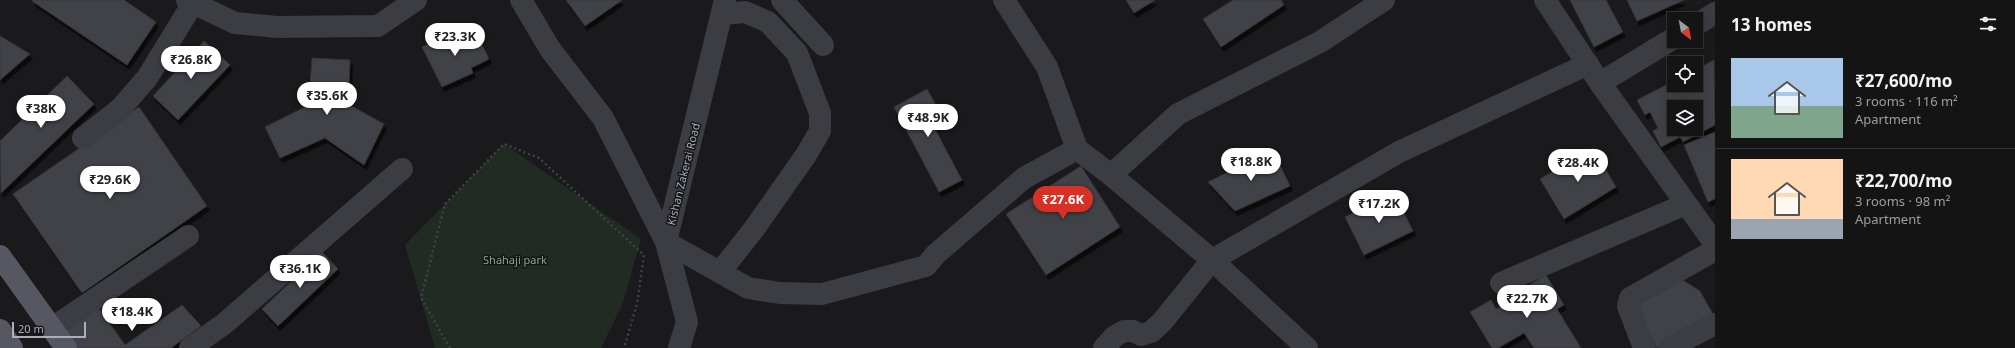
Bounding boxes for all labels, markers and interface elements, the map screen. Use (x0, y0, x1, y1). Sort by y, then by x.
north arrow (1667, 12, 1703, 48)
map controls (1667, 12, 1703, 136)
text: 13 homes (1731, 13, 1812, 36)
icon: filters (1977, 13, 1999, 35)
pin: ₹23.3K (422, 23, 488, 57)
text: ₹23.3K (434, 27, 476, 45)
pin: ₹26.8K (158, 46, 224, 80)
text: ₹26.8K (170, 50, 212, 68)
button: locate (1667, 56, 1703, 92)
text: ₹27,600/mo (1855, 69, 1952, 92)
icon: home (1763, 74, 1811, 122)
pin: ₹35.6K (294, 82, 360, 116)
text: ₹35.6K (306, 86, 348, 104)
text: 3 rooms · 116 m² (1855, 92, 1958, 110)
pin: ₹38K (17, 95, 65, 129)
text: ₹38K (26, 99, 56, 117)
button: layers (1667, 100, 1703, 136)
pin: ₹48.9K (895, 104, 961, 138)
text: ₹48.9K (907, 108, 949, 126)
text: Apartment (1855, 110, 1921, 128)
street label: Kishan Zakerai Road (663, 121, 703, 227)
pin: ₹18.8K (1218, 148, 1284, 182)
pin: ₹28.4K (1545, 149, 1611, 183)
text: ₹18.8K (1230, 152, 1272, 170)
text: ₹28.4K (1557, 153, 1599, 171)
pin: ₹29.6K (77, 166, 143, 200)
text: ₹22,700/mo (1855, 169, 1952, 192)
text: ₹29.6K (89, 170, 131, 188)
icon: home (1763, 175, 1811, 223)
pin: ₹27.6K (1030, 186, 1096, 220)
text: ₹27.6K (1042, 190, 1084, 208)
pin: ₹17.2K (1346, 190, 1412, 224)
text: 3 rooms · 98 m² (1855, 192, 1950, 210)
text: ₹17.2K (1358, 194, 1400, 212)
text: Apartment (1855, 210, 1921, 228)
park label: Shahaji park (483, 252, 547, 267)
pin: ₹36.1K (267, 255, 333, 289)
text: ₹36.1K (279, 259, 321, 277)
pin: ₹22.7K (1494, 285, 1560, 319)
text: ₹22.7K (1506, 289, 1548, 307)
pin: ₹18.4K (99, 298, 165, 332)
text: ₹18.4K (111, 302, 153, 320)
scale bar (12, 320, 86, 339)
text: 20 m (18, 321, 44, 336)

